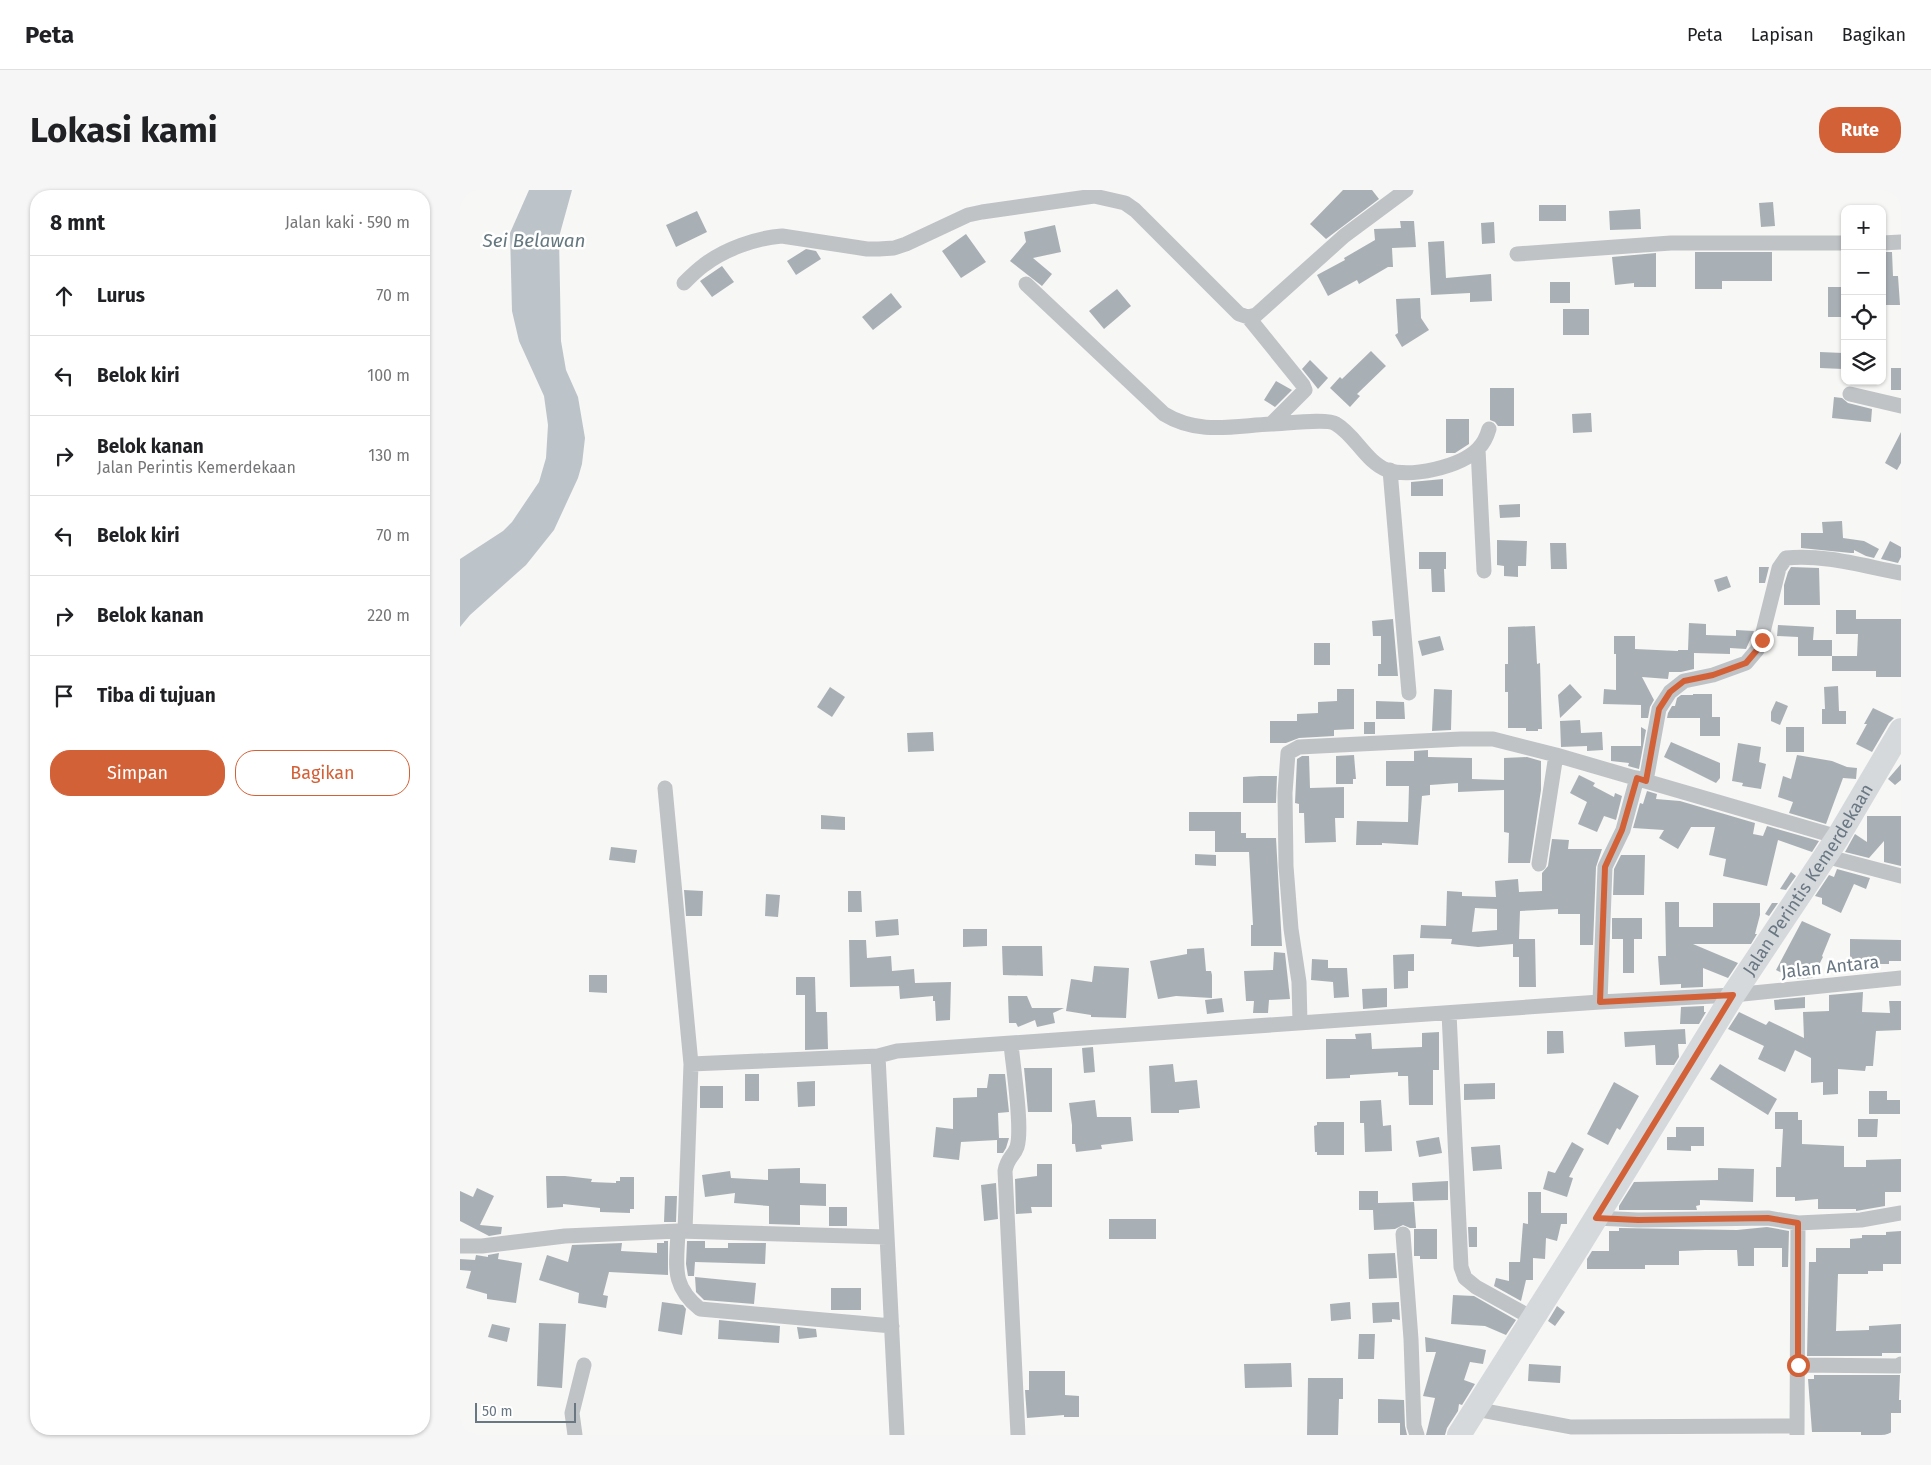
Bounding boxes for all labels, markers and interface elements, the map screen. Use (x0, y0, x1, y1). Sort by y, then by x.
text: Peta (25, 21, 74, 49)
text: Peta (1687, 24, 1723, 46)
text: Lapisan (1751, 24, 1814, 46)
text: Bagikan (1842, 24, 1906, 46)
button: Rute (1819, 107, 1901, 153)
text: Lokasi kami (30, 109, 218, 151)
map controls (1841, 205, 1886, 385)
button: + (1841, 205, 1886, 250)
text: 8 mnt (50, 210, 105, 236)
text: Jalan kaki · 590 m (285, 213, 410, 232)
water label: Sei Belawan (481, 229, 586, 252)
button: − (1841, 250, 1886, 295)
icon: ahead (50, 282, 78, 310)
text: Lurus (97, 284, 145, 307)
text: 70 m (376, 286, 410, 305)
button: locate (1841, 295, 1886, 340)
button: layers (1841, 340, 1886, 385)
icon: left (50, 362, 78, 390)
text: Belok kiri (97, 364, 180, 387)
text: 100 m (367, 366, 410, 385)
text: Belok kanan (97, 435, 204, 458)
icon: right (50, 442, 78, 470)
text: 130 m (368, 446, 410, 465)
text: Jalan Perintis Kemerdekaan (97, 458, 296, 477)
icon: left (50, 522, 78, 550)
text: Belok kiri (97, 524, 180, 547)
text: 70 m (376, 526, 410, 545)
icon: right (50, 602, 78, 630)
text: Belok kanan (97, 604, 204, 627)
text: 220 m (367, 606, 410, 625)
route end (1751, 629, 1774, 652)
icon: arrive (50, 682, 78, 710)
text: Tiba di tujuan (97, 684, 216, 707)
button: Simpan (50, 750, 225, 796)
button: Bagikan (235, 750, 410, 796)
street label: Jalan Perintis Kemerdekaan (1738, 780, 1878, 980)
street label: Jalan Antara (1780, 951, 1880, 983)
route start (1787, 1354, 1810, 1377)
scale bar (475, 1400, 576, 1423)
text: 50 m (482, 1403, 513, 1420)

